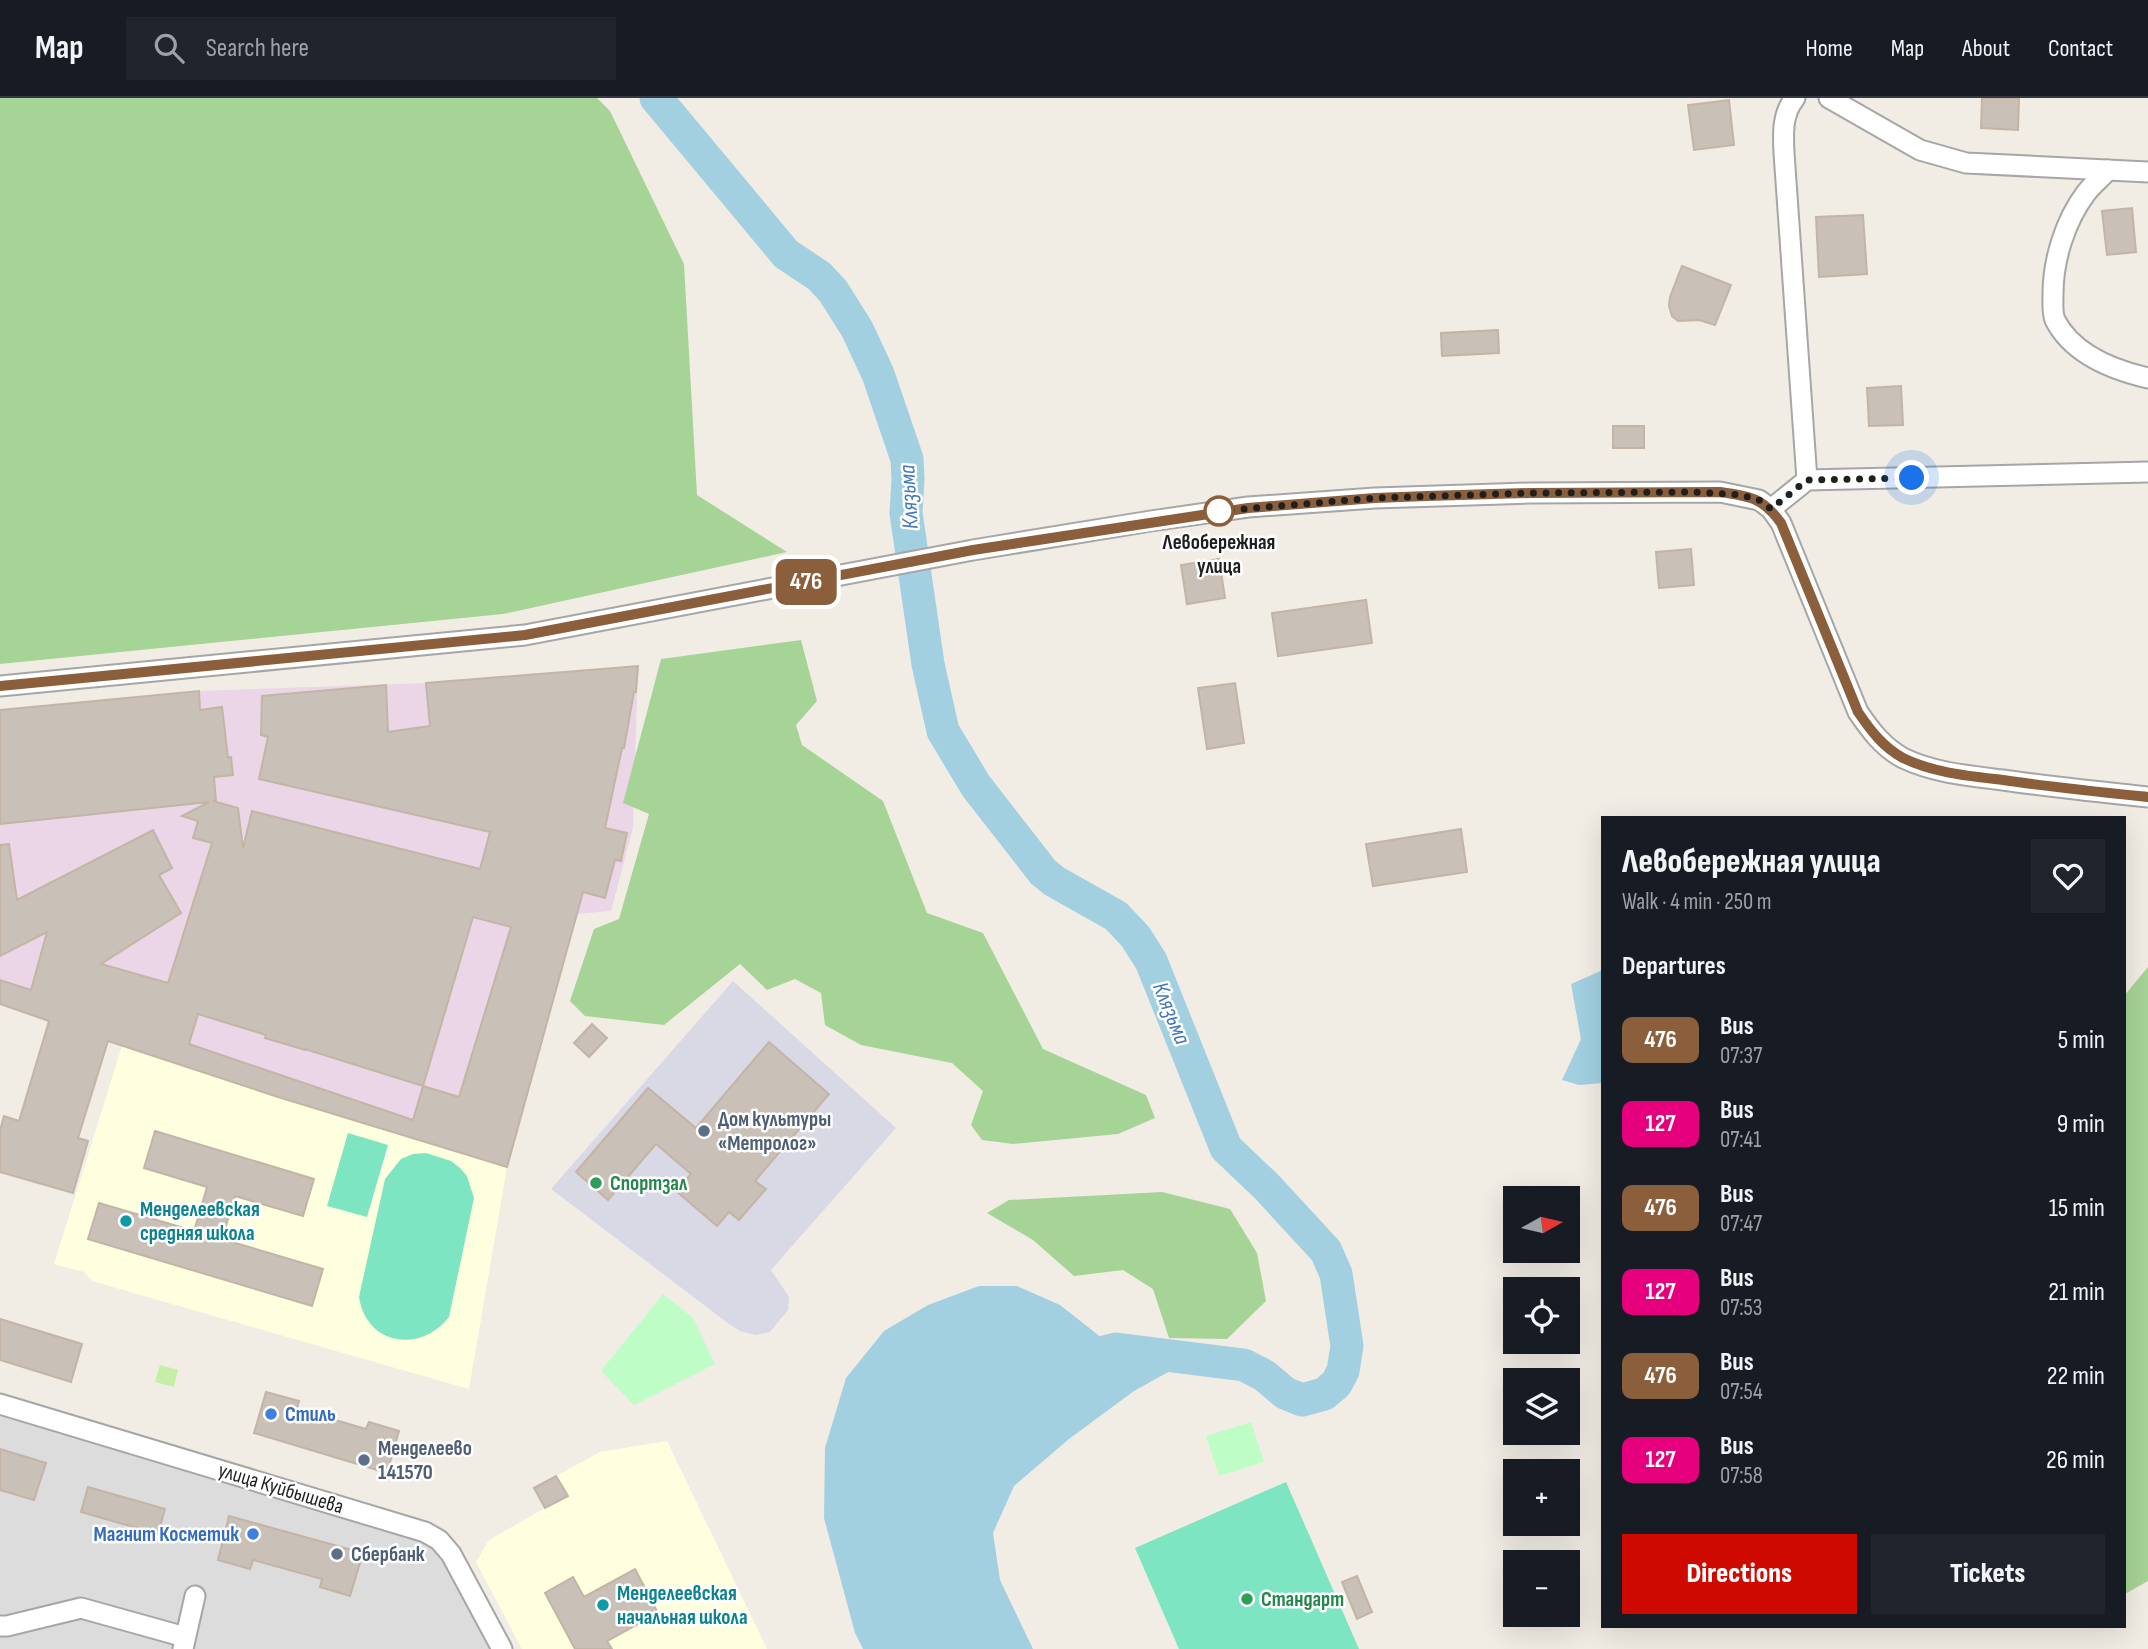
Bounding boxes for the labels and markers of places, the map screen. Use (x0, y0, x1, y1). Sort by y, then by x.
marker: Левобережная улица (1204, 496, 1234, 526)
place label: Левобережная улица (1162, 530, 1275, 579)
place label: Дом культуры «Метролог» (718, 1107, 831, 1156)
marker: Дом культуры «Метролог» (696, 1123, 712, 1139)
place label: Спортзал (610, 1171, 688, 1196)
marker: Спортзал (588, 1175, 604, 1191)
place label: Менделеевская средняя школа (140, 1197, 260, 1246)
marker: Менделеевская средняя школа (118, 1213, 134, 1229)
place label: Стиль (285, 1402, 336, 1427)
marker: Стиль (263, 1406, 279, 1422)
place label: Менделеево 141570 (378, 1436, 472, 1485)
marker: Менделеево 141570 (356, 1452, 372, 1468)
place label: Магнит Косметик (94, 1522, 239, 1547)
marker: Магнит Косметик (245, 1526, 261, 1542)
place label: Сбербанк (351, 1542, 425, 1567)
marker: Сбербанк (329, 1546, 345, 1562)
place label: Менделеевская начальная школа (617, 1581, 748, 1630)
place label: Стандарт (1261, 1587, 1344, 1612)
marker: Стандарт (1239, 1591, 1255, 1607)
marker: Менделеевская начальная школа (595, 1597, 611, 1613)

